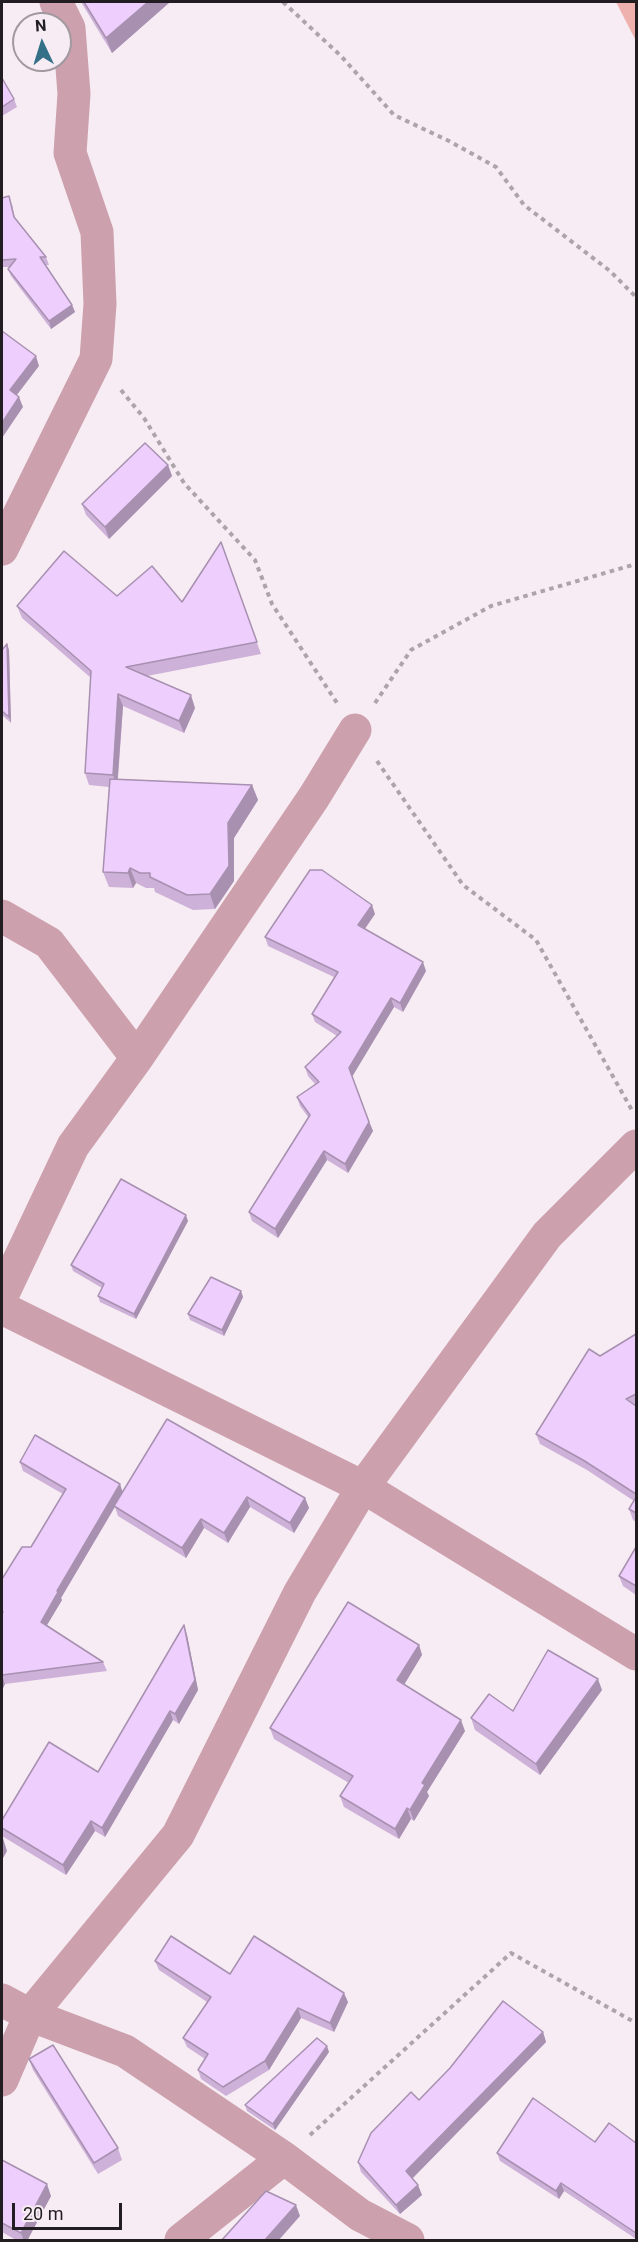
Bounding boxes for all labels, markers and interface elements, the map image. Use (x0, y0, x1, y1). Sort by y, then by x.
north arrow (12, 12, 72, 72)
text: N (35, 16, 47, 35)
scale bar (15, 2191, 124, 2229)
text: 20 m (23, 2203, 63, 2224)

